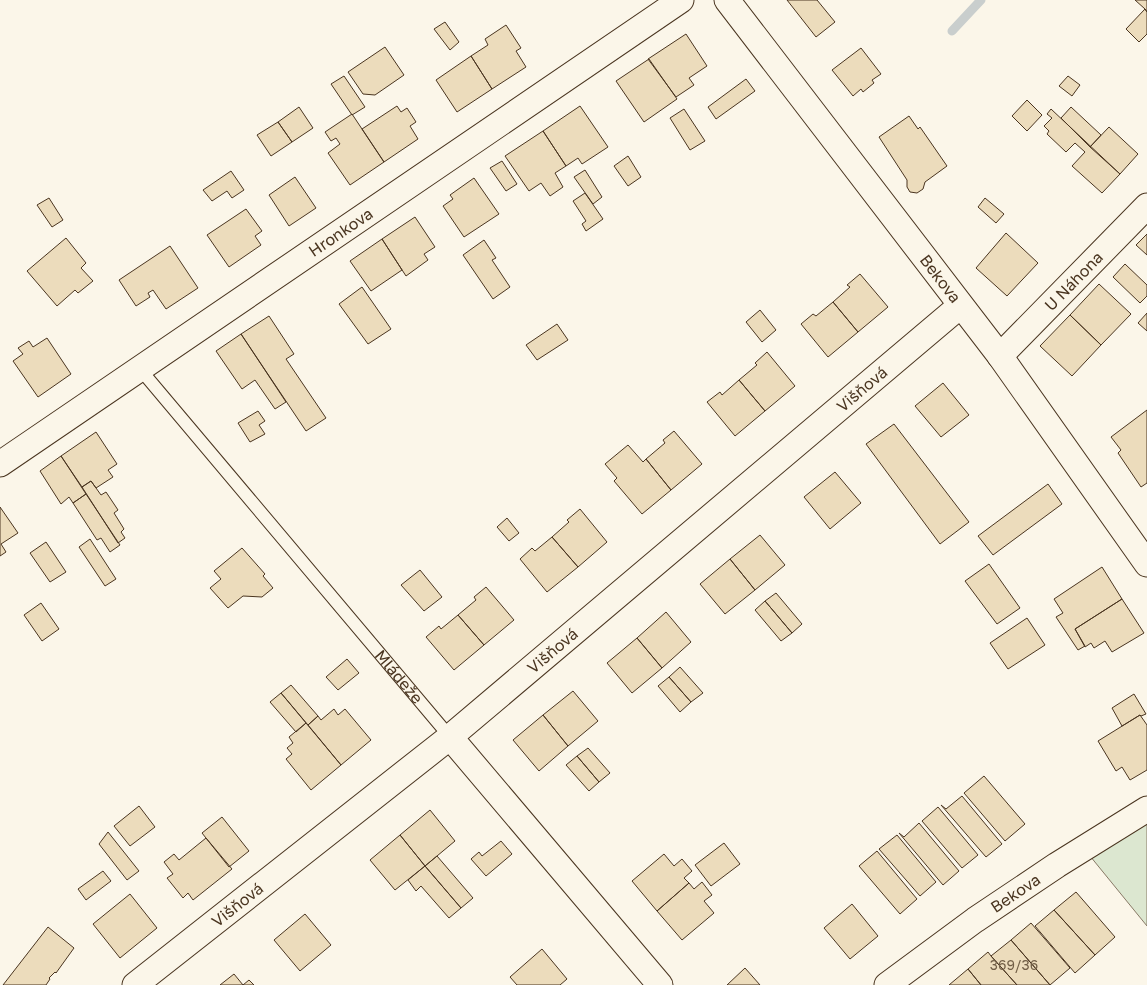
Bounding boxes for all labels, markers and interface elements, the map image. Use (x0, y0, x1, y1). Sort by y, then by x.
street label: Hronkova (305, 203, 376, 261)
street label: U Náhona (1040, 247, 1107, 315)
street label: Bekova (916, 250, 965, 307)
street label: Višňová (832, 362, 891, 416)
street label: Višňová (523, 623, 582, 678)
street label: Mládeže (371, 645, 427, 708)
street label: Bekova (987, 869, 1044, 917)
street label: Višňová (207, 878, 267, 931)
house number: 369/36 (990, 956, 1038, 973)

